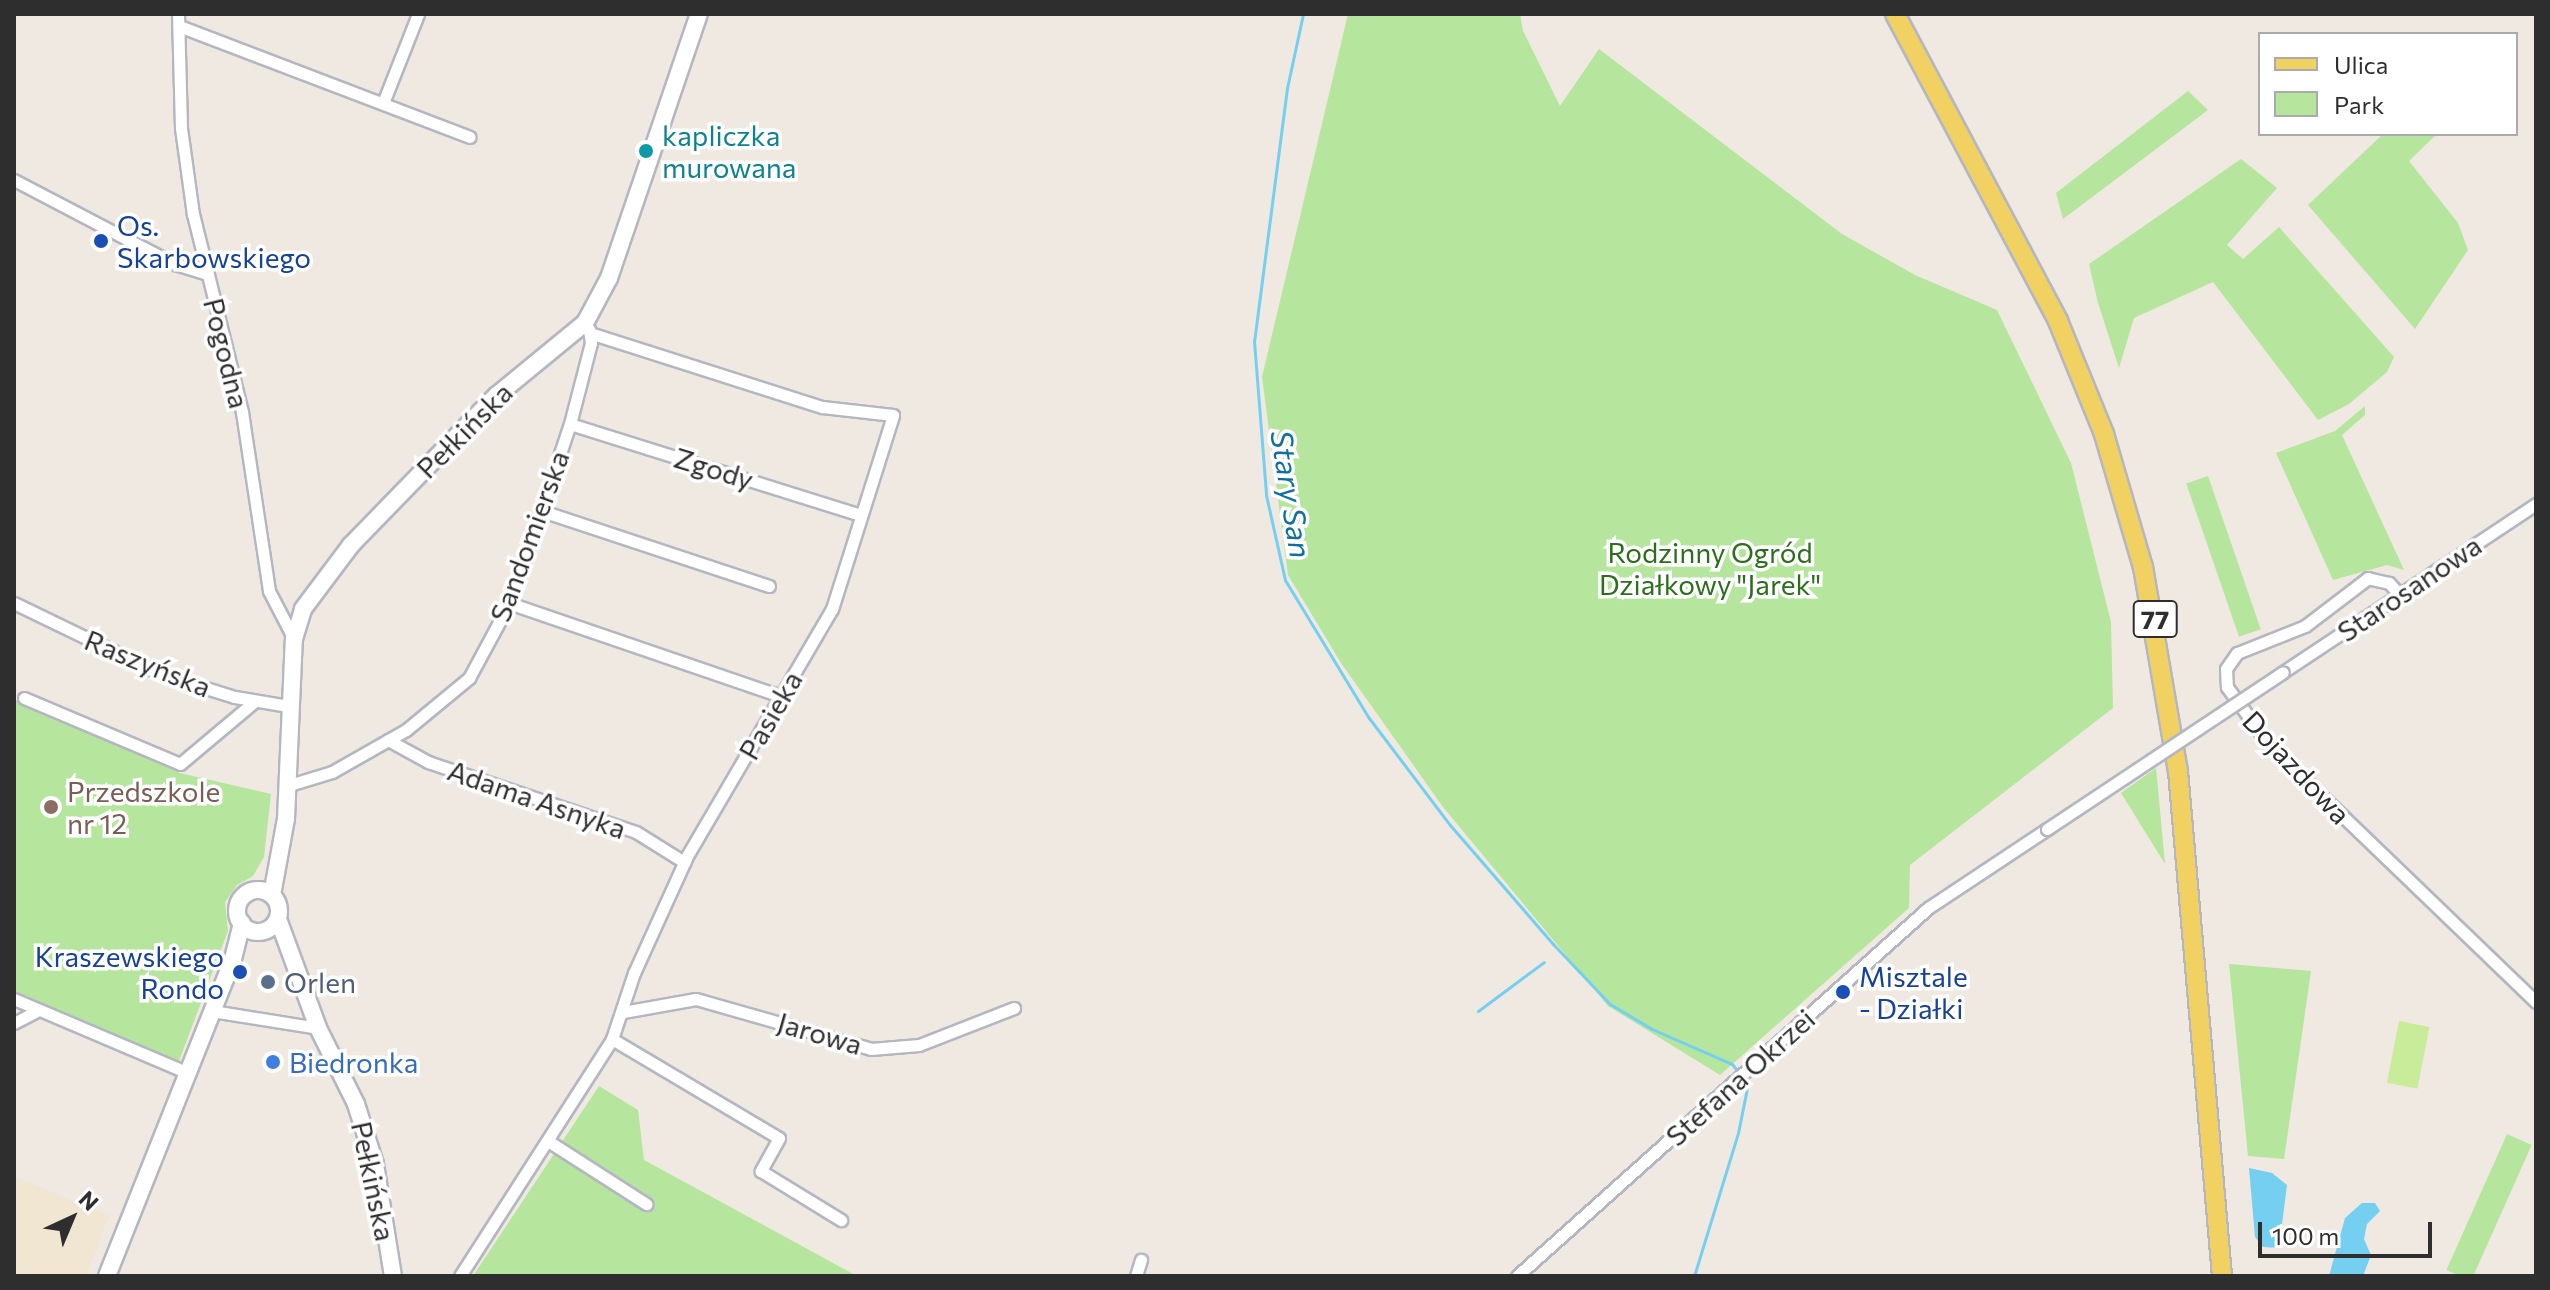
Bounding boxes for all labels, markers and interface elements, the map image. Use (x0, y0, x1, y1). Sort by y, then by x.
legend (2258, 32, 2518, 136)
text: Ulica (2334, 50, 2388, 79)
text: Park (2334, 90, 2384, 119)
place label: kapliczka murowana (662, 118, 796, 184)
marker: kapliczka murowana (637, 142, 655, 160)
place label: Os. Skarbowskiego (117, 208, 311, 274)
marker: Os. Skarbowskiego (92, 232, 110, 250)
street label: Pogodna (197, 294, 257, 412)
street label: Pełkińska (409, 375, 519, 485)
water label: Stary San (1264, 427, 1320, 561)
street label: Zgody (670, 440, 758, 496)
street label: Sandomierska (482, 446, 576, 626)
street label: Starosanowa (2331, 528, 2487, 648)
park label: Rodzinny Ogród Działkowy "Jarek" (1599, 535, 1821, 601)
road number: 77 (2131, 597, 2179, 641)
street label: Raszyńska (80, 622, 216, 704)
street label: Pasieka (731, 665, 809, 765)
street label: Dojazdowa (2236, 704, 2358, 830)
street label: Adama Asnyka (444, 753, 630, 845)
place label: Przedszkole nr 12 (67, 774, 220, 840)
marker: Przedszkole nr 12 (42, 798, 60, 816)
place label: Kraszewskiego Rondo (35, 939, 224, 1005)
place label: Misztale - Działki (1859, 959, 1968, 1025)
marker: Kraszewskiego Rondo (231, 963, 249, 981)
place label: Orlen (284, 965, 356, 999)
marker: Orlen (259, 973, 277, 991)
marker: Misztale - Działki (1834, 983, 1852, 1001)
street label: Stefana Okrzei (1659, 1001, 1821, 1153)
street label: Jarowa (774, 1005, 866, 1061)
place label: Biedronka (289, 1045, 419, 1079)
marker: Biedronka (264, 1053, 282, 1071)
street label: Pełkińska (345, 1118, 403, 1244)
north arrow (32, 1178, 112, 1258)
text: N (74, 1185, 104, 1216)
scale bar (2262, 1206, 2436, 1256)
text: 100 m (2272, 1221, 2339, 1250)

